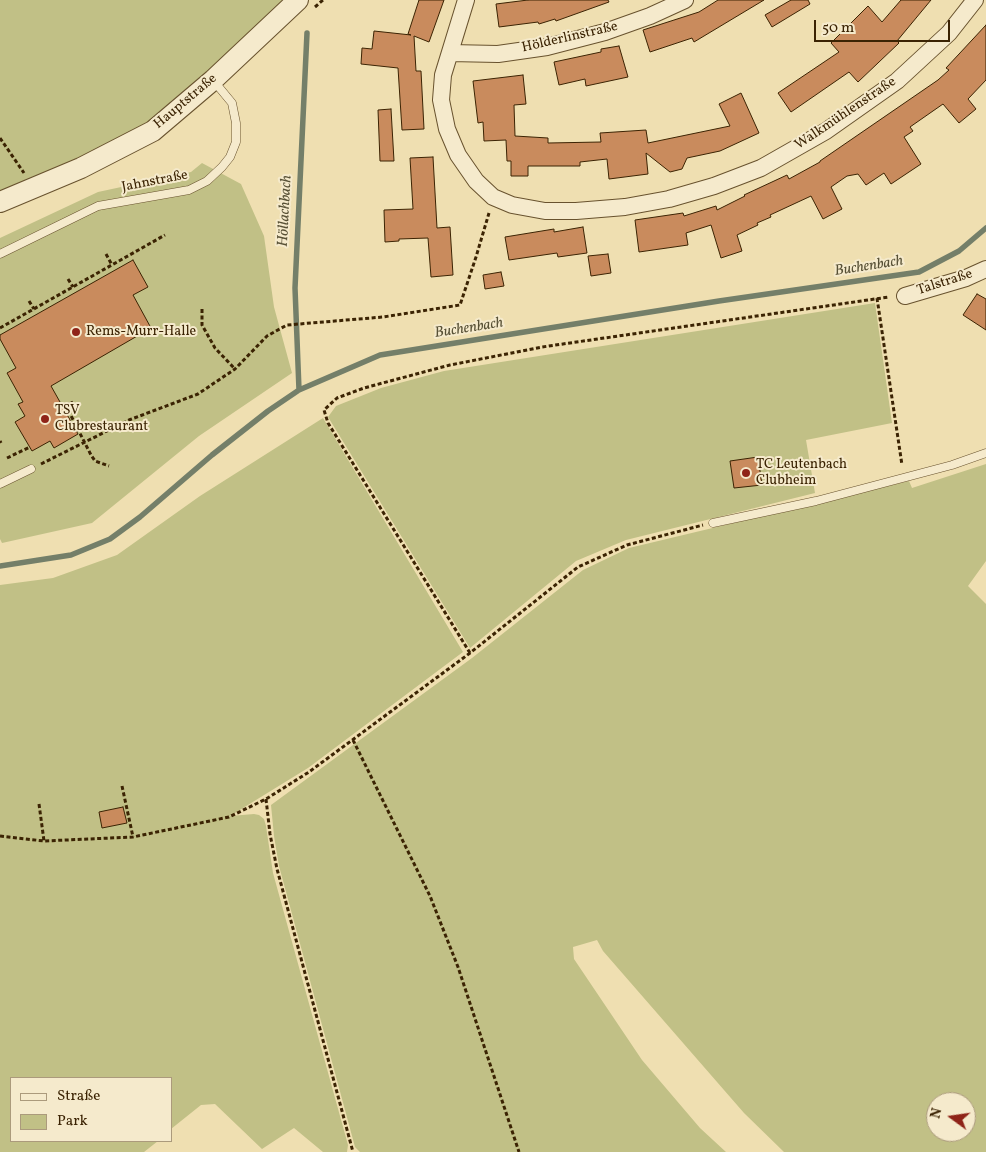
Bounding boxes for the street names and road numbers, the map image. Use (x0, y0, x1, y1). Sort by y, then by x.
street label: Hölderlinstraße (520, 19, 620, 57)
street label: Hauptstraße (151, 71, 221, 133)
street label: Walkmühlenstraße (792, 74, 900, 154)
street label: Jahnstraße (120, 167, 190, 197)
street label: Talstraße (915, 266, 975, 300)

